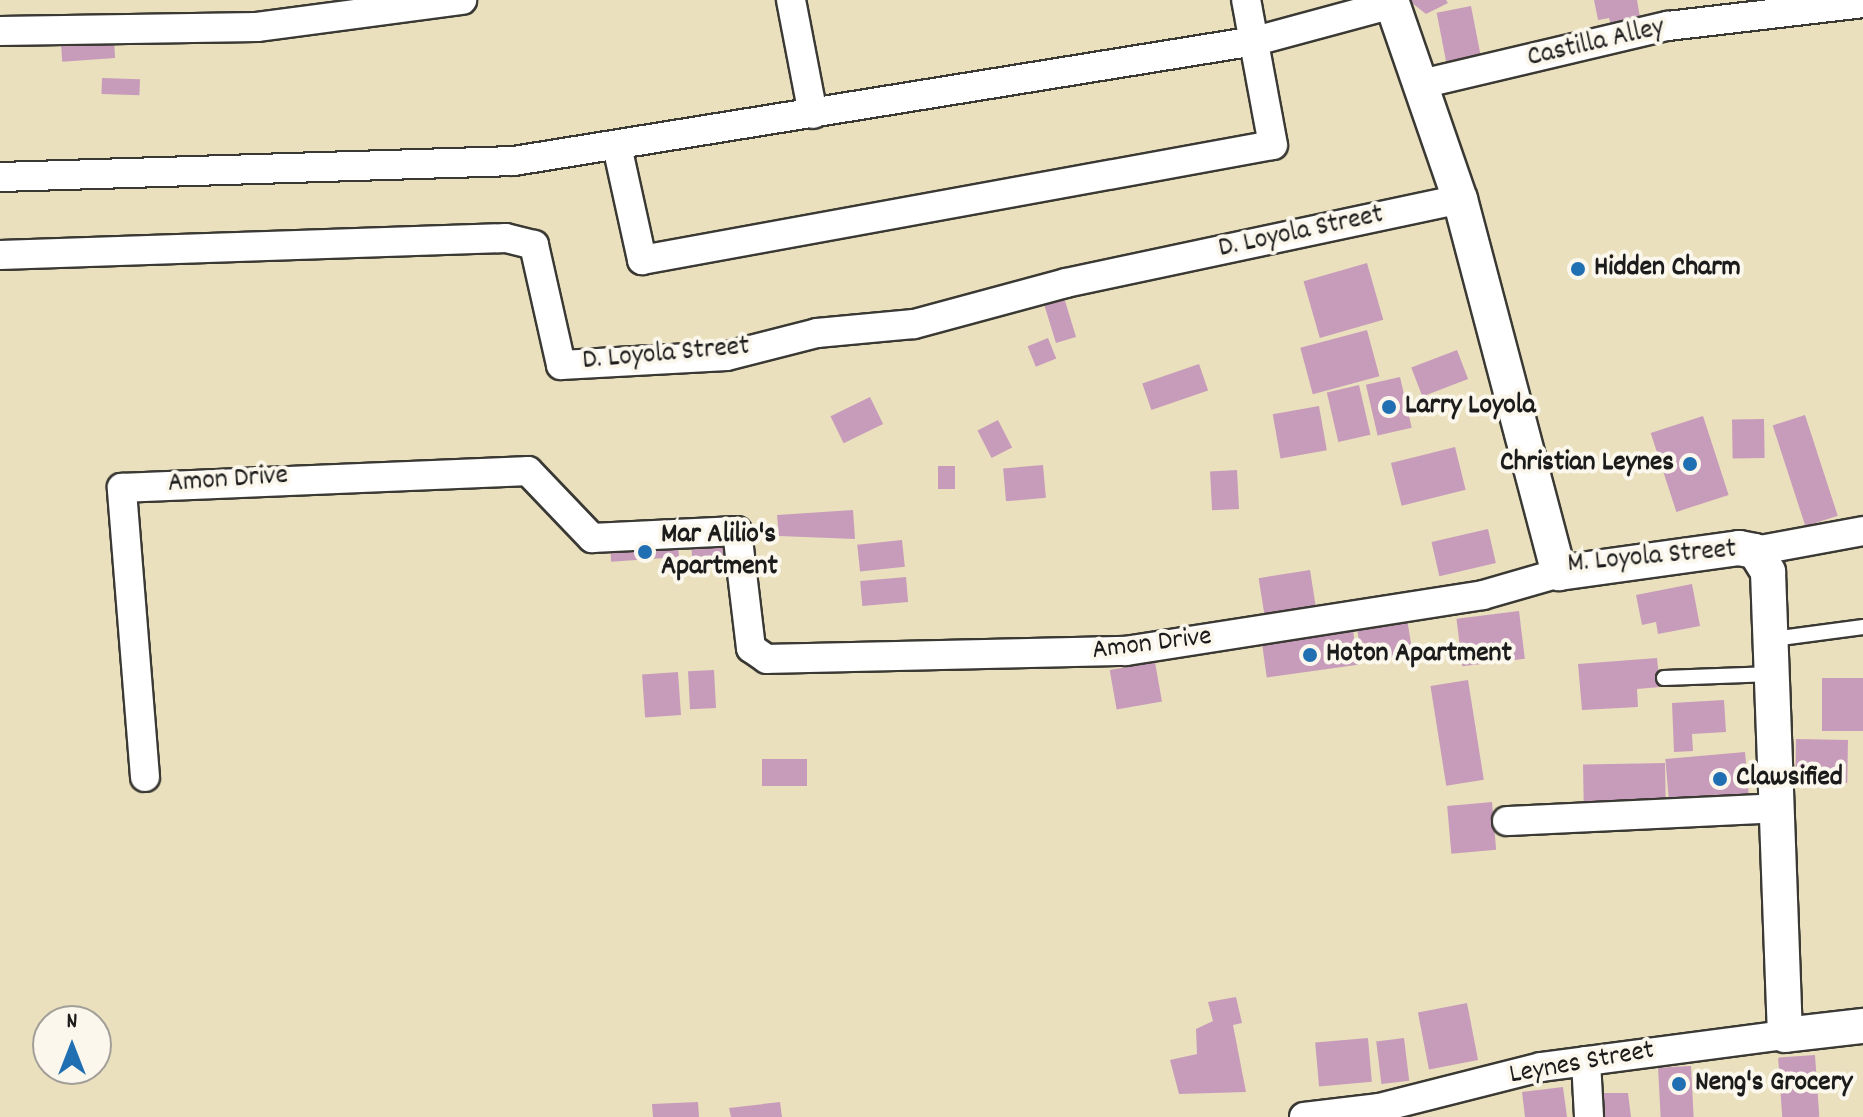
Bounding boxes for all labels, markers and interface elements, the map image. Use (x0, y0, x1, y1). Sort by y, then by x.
street label: Castilla Alley (1524, 12, 1668, 76)
street label: D. Loyola Street (1216, 199, 1386, 267)
place label: Hidden Charm (1594, 252, 1741, 286)
marker: Hidden Charm (1569, 260, 1587, 278)
street label: D. Loyola Street (581, 331, 751, 379)
place label: Larry Loyola (1405, 390, 1536, 424)
marker: Larry Loyola (1380, 398, 1398, 416)
place label: Christian Leynes (1500, 447, 1674, 481)
marker: Christian Leynes (1681, 455, 1699, 473)
street label: Amon Drive (167, 460, 289, 502)
place label: Mar Alilio's Apartment (661, 519, 778, 585)
street label: M. Loyola Street (1566, 534, 1738, 582)
marker: Mar Alilio's Apartment (636, 543, 654, 561)
street label: Amon Drive (1090, 621, 1214, 669)
place label: Hoton Apartment (1326, 638, 1512, 672)
marker: Hoton Apartment (1301, 646, 1319, 664)
place label: Clawsified (1736, 762, 1843, 796)
marker: Clawsified (1711, 770, 1729, 788)
north arrow (32, 1005, 112, 1085)
text: N (67, 1007, 77, 1038)
street label: Leynes Street (1507, 1035, 1657, 1093)
place label: Neng's Grocery (1695, 1067, 1852, 1101)
marker: Neng's Grocery (1670, 1075, 1688, 1093)

